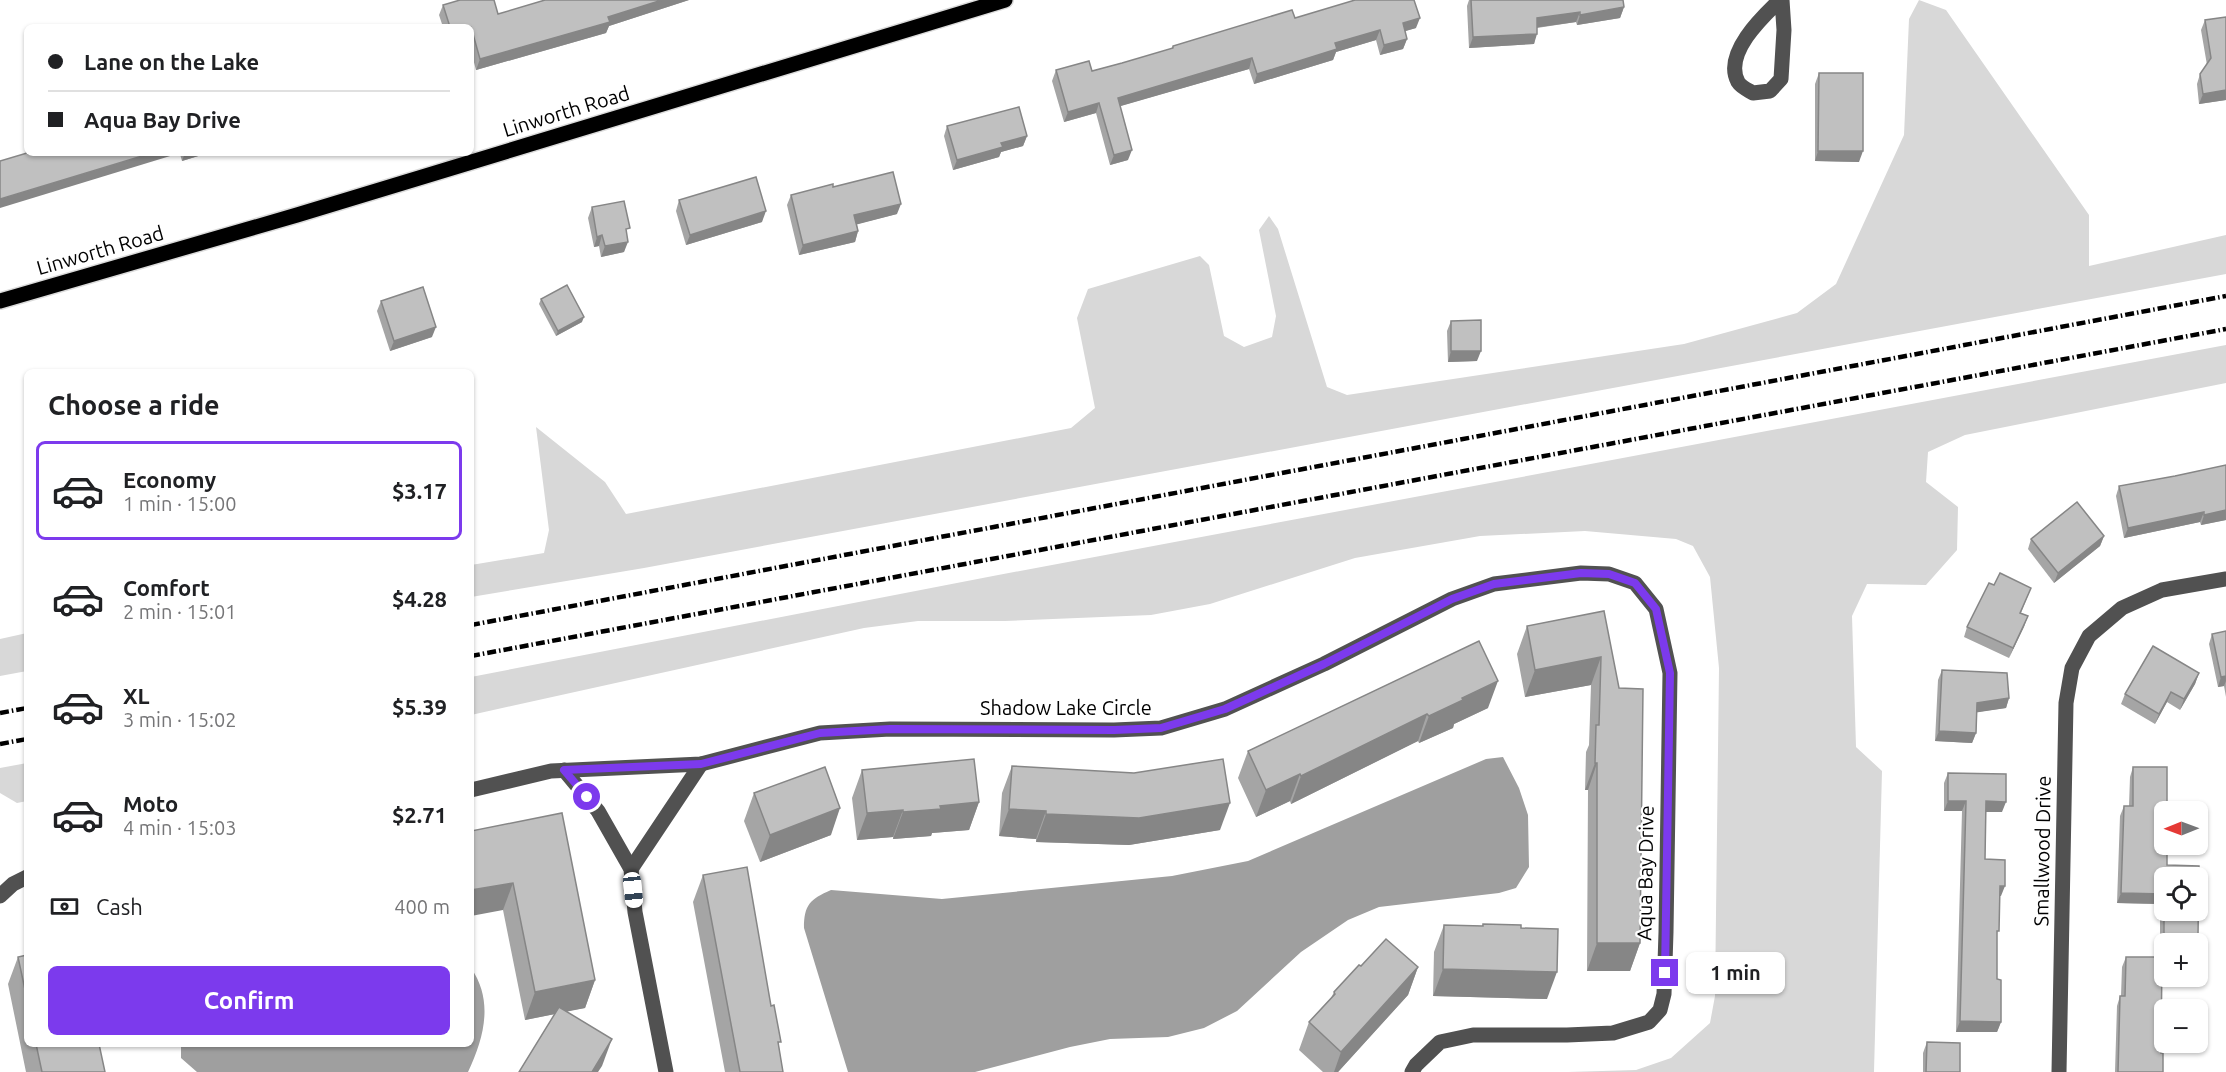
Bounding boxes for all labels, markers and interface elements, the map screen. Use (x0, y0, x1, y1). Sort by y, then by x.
text: Lane on the Lake (84, 49, 259, 74)
street label: Linworth Road (500, 81, 632, 141)
text: Aqua Bay Drive (84, 107, 241, 132)
street label: Linworth Road (34, 221, 166, 279)
text: Choose a ride (48, 390, 220, 420)
icon: car (51, 464, 105, 518)
text: Economy (123, 467, 216, 492)
text: $3.17 (392, 478, 447, 503)
text: 1 min · 15:00 (123, 492, 237, 515)
icon: car (51, 572, 105, 626)
text: Comfort (123, 575, 210, 600)
text: $4.28 (392, 586, 447, 611)
text: 2 min · 15:01 (123, 600, 237, 623)
icon: car (51, 680, 105, 734)
text: XL (123, 683, 150, 708)
text: $5.39 (392, 694, 447, 719)
street label: Shadow Lake Circle (980, 696, 1152, 719)
text: 3 min · 15:02 (123, 708, 237, 731)
street label: Smallwood Drive (2029, 775, 2055, 927)
route start (573, 783, 600, 810)
icon: car (51, 788, 105, 842)
text: Moto (123, 791, 178, 816)
north arrow (2154, 801, 2208, 855)
map controls (2154, 801, 2208, 1053)
text: $2.71 (392, 802, 447, 827)
street label: Aqua Bay Drive (1632, 805, 1658, 941)
text: 4 min · 15:03 (123, 816, 237, 839)
button: locate (2154, 867, 2208, 921)
car (622, 871, 644, 909)
icon: cash (48, 890, 81, 923)
text: Cash (96, 894, 143, 919)
text: 400 m (394, 895, 450, 918)
button: + (2154, 933, 2208, 987)
callout: 1 min (1686, 952, 1785, 994)
route end (1651, 959, 1678, 986)
text: 1 min (1710, 961, 1761, 984)
button: Confirm (48, 966, 450, 1035)
button: − (2154, 999, 2208, 1053)

